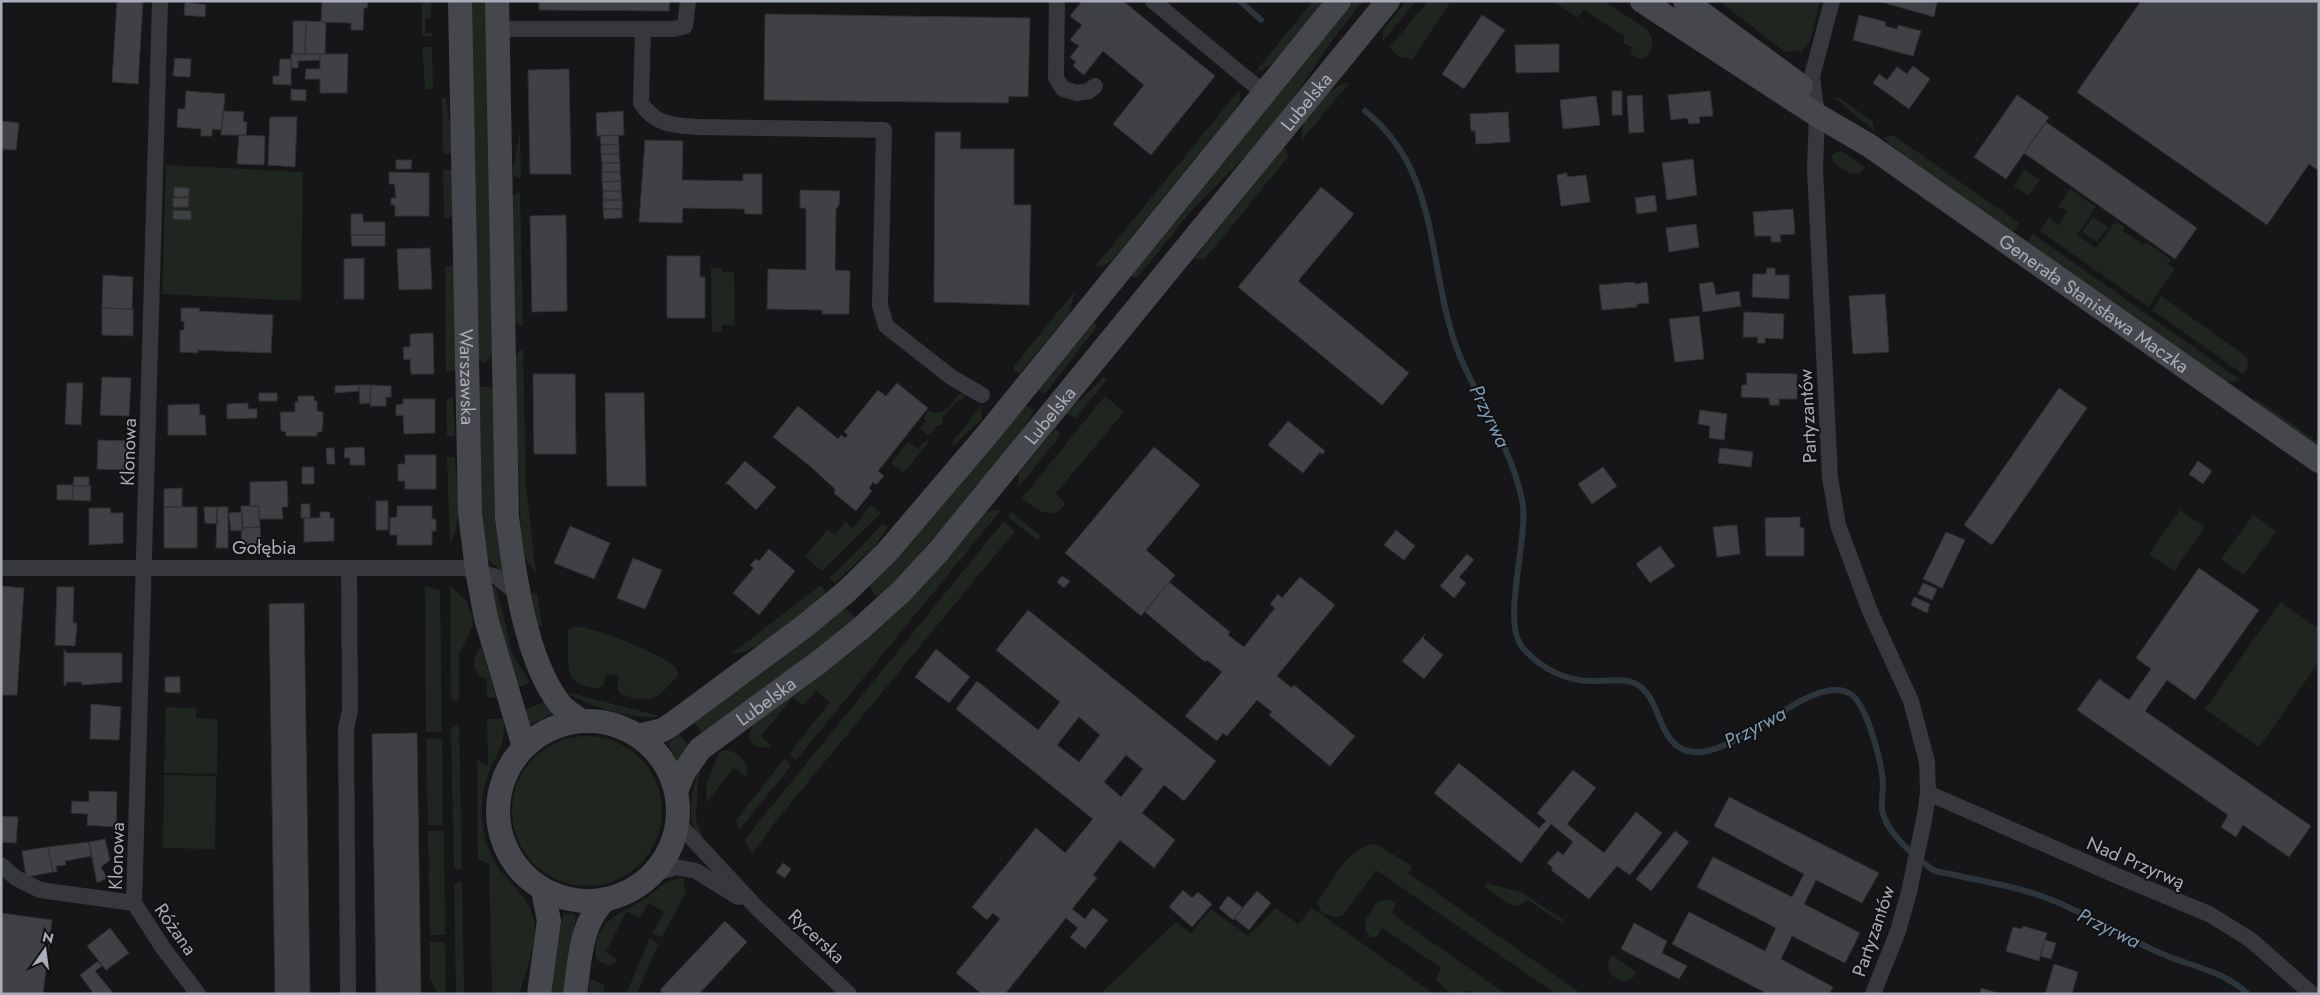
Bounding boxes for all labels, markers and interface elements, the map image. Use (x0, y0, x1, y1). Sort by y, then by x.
street label: Lubelska (1274, 67, 1338, 137)
street label: Generała Stanisława Maczka (1993, 227, 2194, 380)
street label: Warszawska (452, 329, 481, 425)
street label: Partyzantów (1792, 368, 1823, 464)
water label: Przyrwa (1462, 380, 1517, 453)
street label: Lubelska (1018, 381, 1082, 451)
street label: Klonowa (114, 418, 143, 486)
street label: Gołębia (232, 534, 296, 561)
street label: Lubelska (730, 670, 802, 732)
water label: Przyrwa (1719, 699, 1792, 756)
street label: Klonowa (102, 822, 131, 890)
street label: Nad Przyrwą (2083, 830, 2189, 895)
street label: Partyzantów (1845, 882, 1902, 980)
street label: Różana (148, 898, 203, 961)
water label: Przyrwa (2072, 901, 2145, 956)
street label: Rycerska (782, 903, 851, 970)
north arrow (20, 925, 70, 975)
text: N (40, 926, 56, 948)

